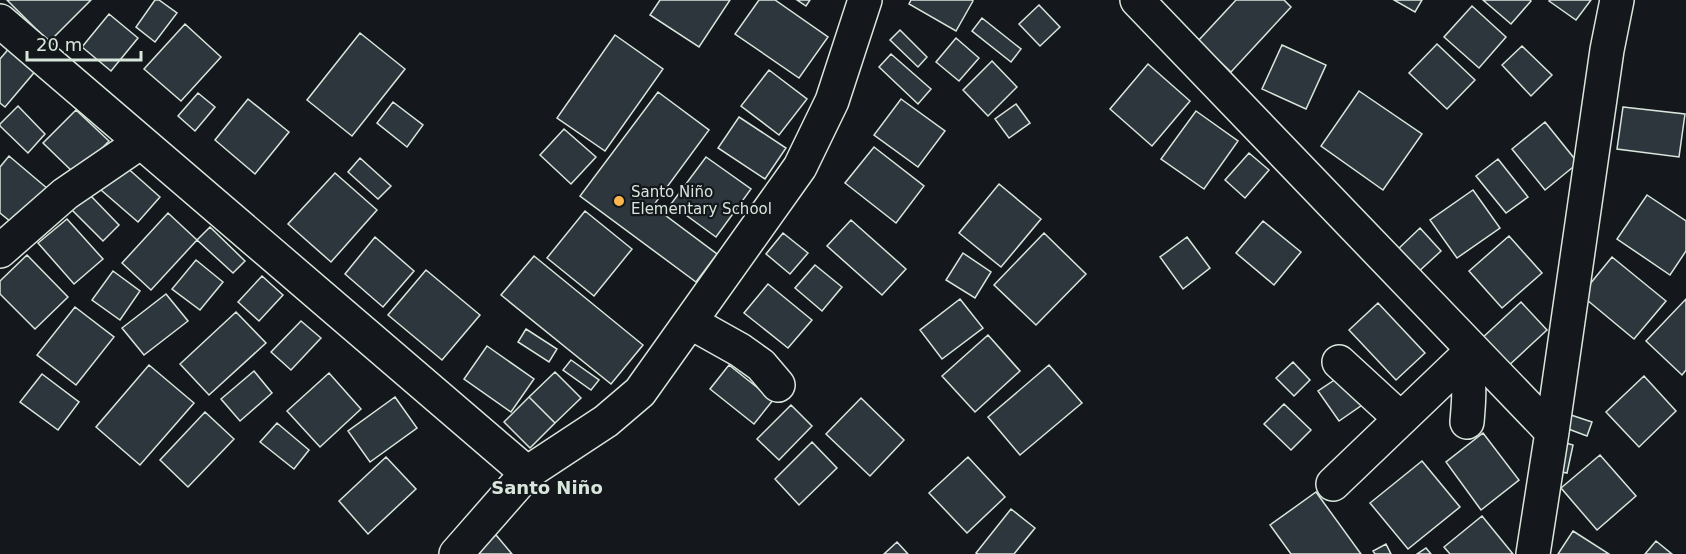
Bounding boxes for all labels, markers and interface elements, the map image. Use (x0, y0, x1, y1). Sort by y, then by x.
scale bar (27, 24, 141, 62)
text: 20 m (36, 34, 82, 55)
place label: Santo Niño Elementary School (631, 183, 772, 218)
marker: Santo Niño Elementary School (612, 194, 626, 208)
district label: Santo Niño (491, 477, 603, 498)

